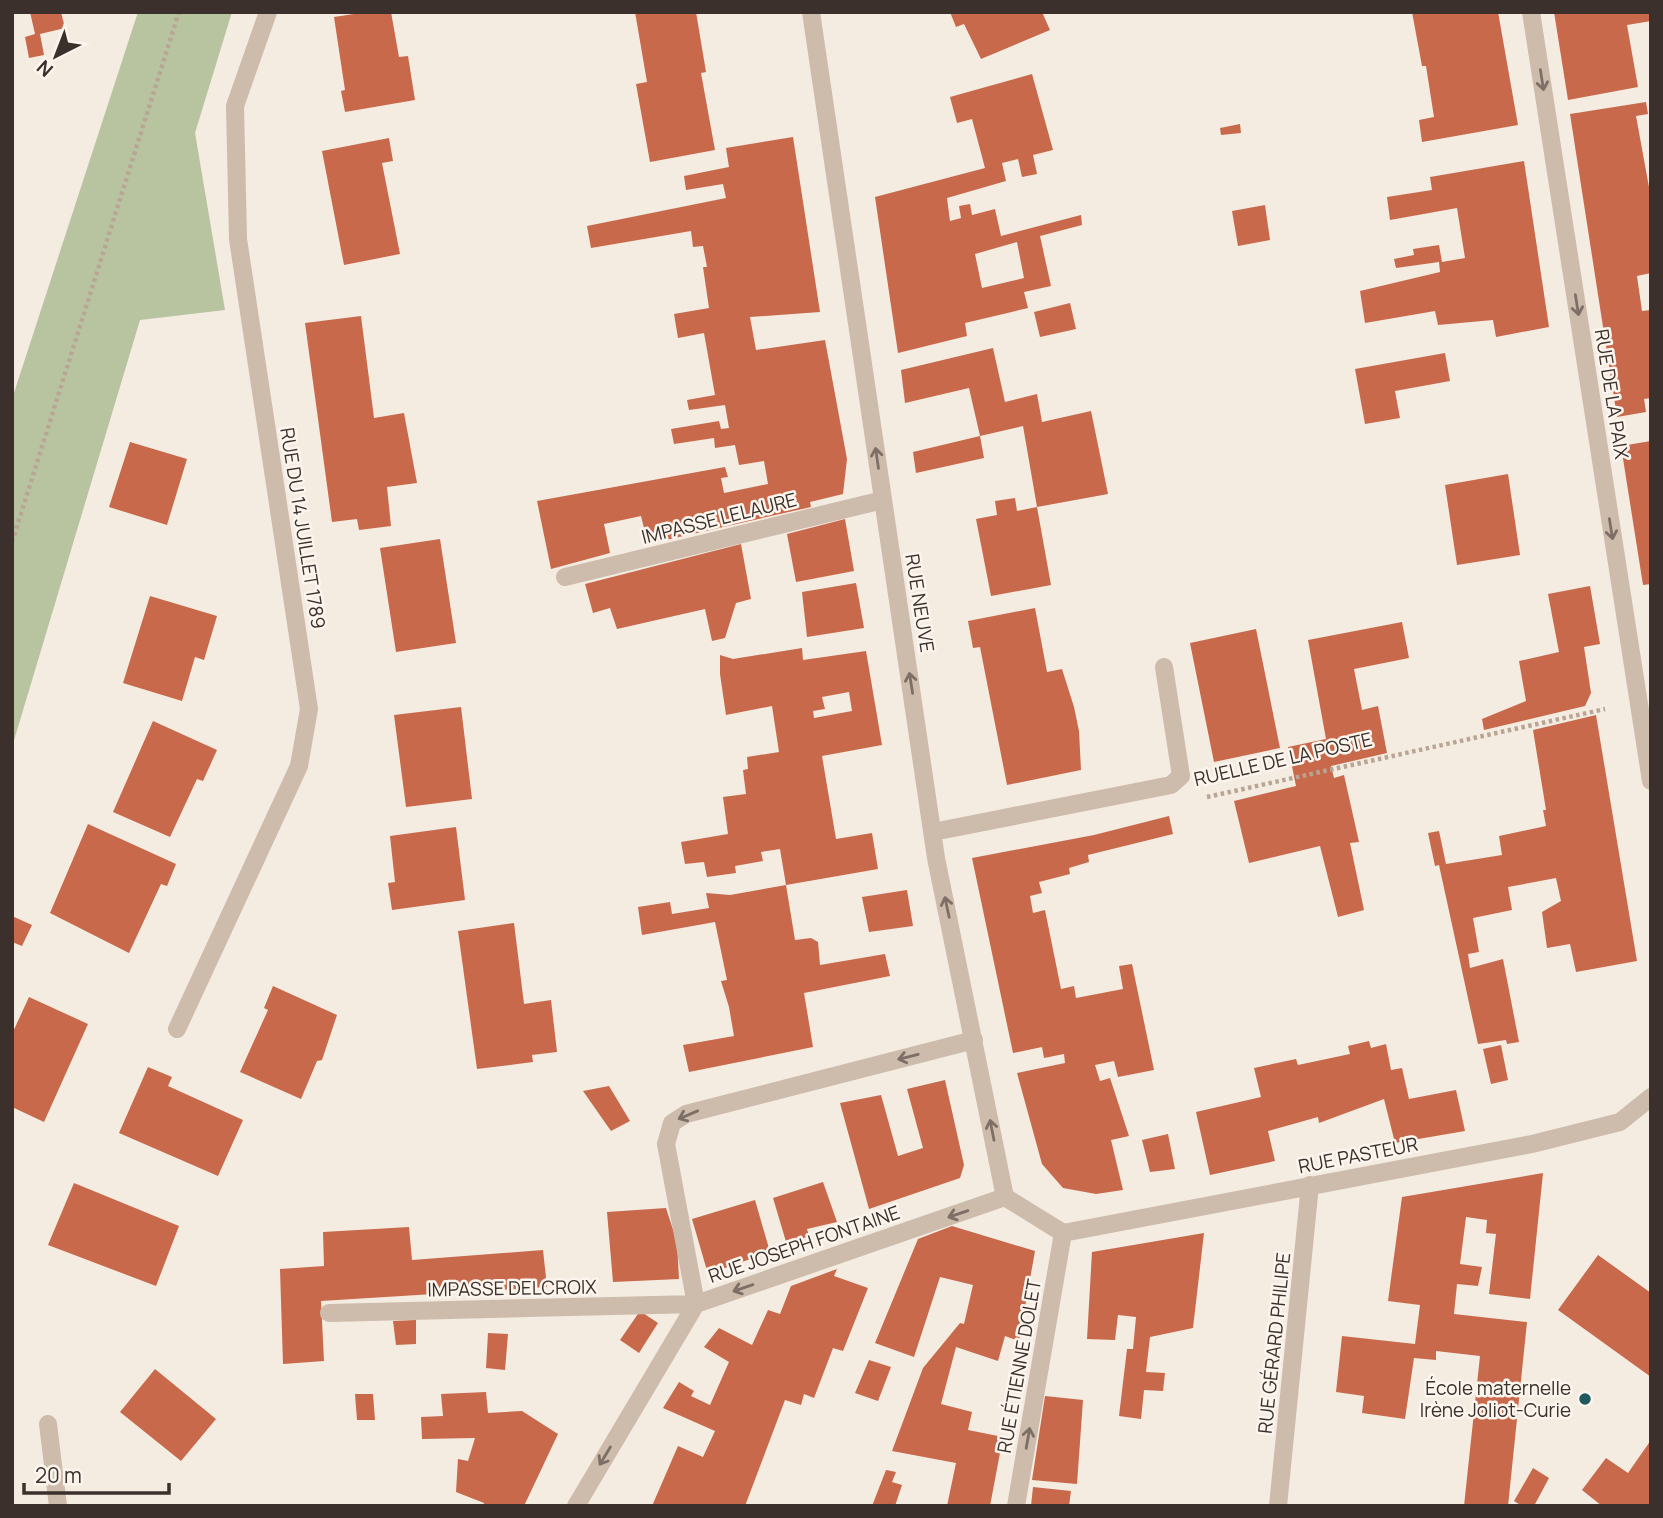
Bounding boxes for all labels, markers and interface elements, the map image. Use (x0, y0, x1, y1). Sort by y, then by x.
north arrow (21, 21, 91, 91)
text: N (31, 54, 58, 83)
one-way arrow (1536, 68, 1549, 91)
one-way arrow (1570, 293, 1583, 315)
street label: RUE DE LA PAIX (1589, 327, 1635, 461)
street label: RUE DU 14 JUILLET 1789 (274, 426, 332, 630)
one-way arrow (870, 447, 883, 470)
street label: IMPASSE LELAURE (639, 486, 799, 550)
one-way arrow (1605, 517, 1618, 540)
street label: RUE NEUVE (899, 552, 941, 654)
one-way arrow (904, 672, 917, 695)
street label: RUELLE DE LA POSTE (1191, 726, 1375, 792)
one-way arrow (939, 896, 953, 919)
one-way arrow (897, 1051, 919, 1064)
one-way arrow (678, 1109, 699, 1122)
one-way arrow (985, 1119, 998, 1142)
street label: RUE PASTEUR (1296, 1131, 1420, 1179)
street label: RUE JOSEPH FONTAINE (705, 1199, 903, 1289)
one-way arrow (948, 1208, 970, 1221)
street label: RUE GÉRARD PHILIPE (1252, 1251, 1296, 1435)
street label: IMPASSE DELCROIX (427, 1274, 597, 1302)
street label: RUE ÉTIENNE DOLET (991, 1276, 1047, 1455)
one-way arrow (733, 1283, 755, 1295)
place label: École maternelle Irène Joliot-Curie (1420, 1375, 1571, 1423)
marker: École maternelle Irène Joliot-Curie (1577, 1391, 1593, 1407)
one-way arrow (1021, 1428, 1035, 1450)
one-way arrow (598, 1446, 612, 1466)
scale bar (24, 1452, 170, 1496)
text: 20 m (35, 1461, 82, 1489)

